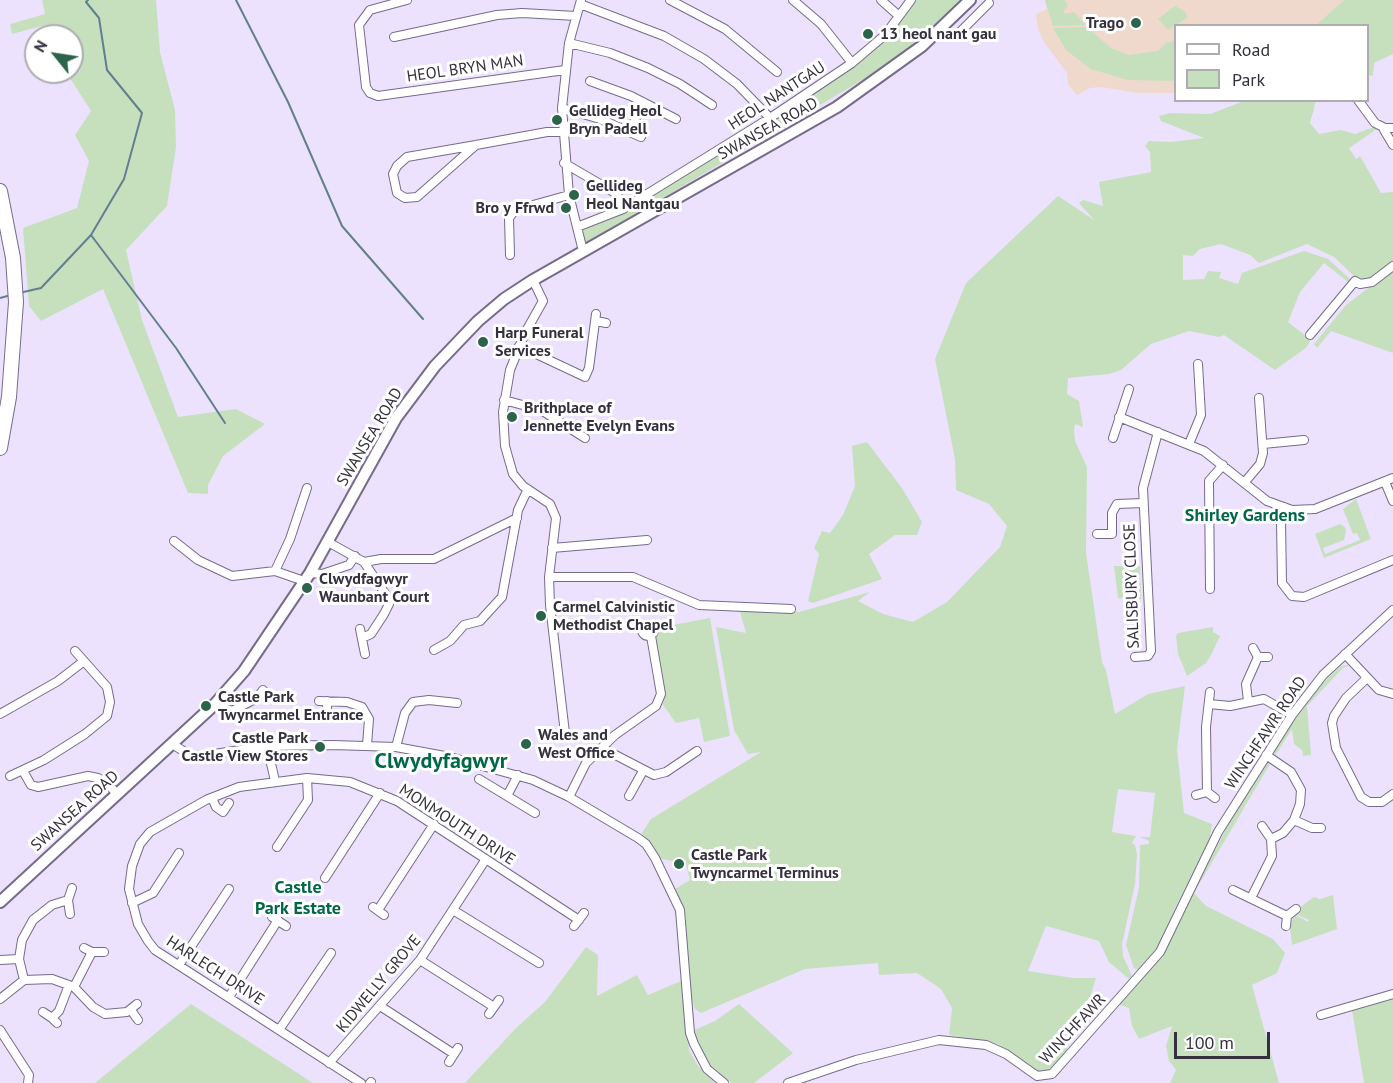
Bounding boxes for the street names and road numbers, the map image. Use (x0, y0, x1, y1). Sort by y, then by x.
street label: HEOL BRYN MAN (405, 51, 525, 87)
street label: HEOL NANTGAU (725, 58, 829, 134)
street label: SWANSEA ROAD (715, 94, 821, 164)
street label: SWANSEA ROAD (333, 384, 407, 490)
street label: SALISBURY CLOSE (1120, 523, 1144, 649)
street label: WINCHFAWR ROAD (1221, 673, 1311, 793)
street label: SWANSEA ROAD (27, 767, 123, 855)
street label: MONMOUTH DRIVE (395, 780, 519, 870)
street label: KIDWELLY GROVE (333, 931, 425, 1037)
street label: HARLECH DRIVE (162, 932, 268, 1010)
street label: WINCHFAWR (1036, 990, 1110, 1068)

